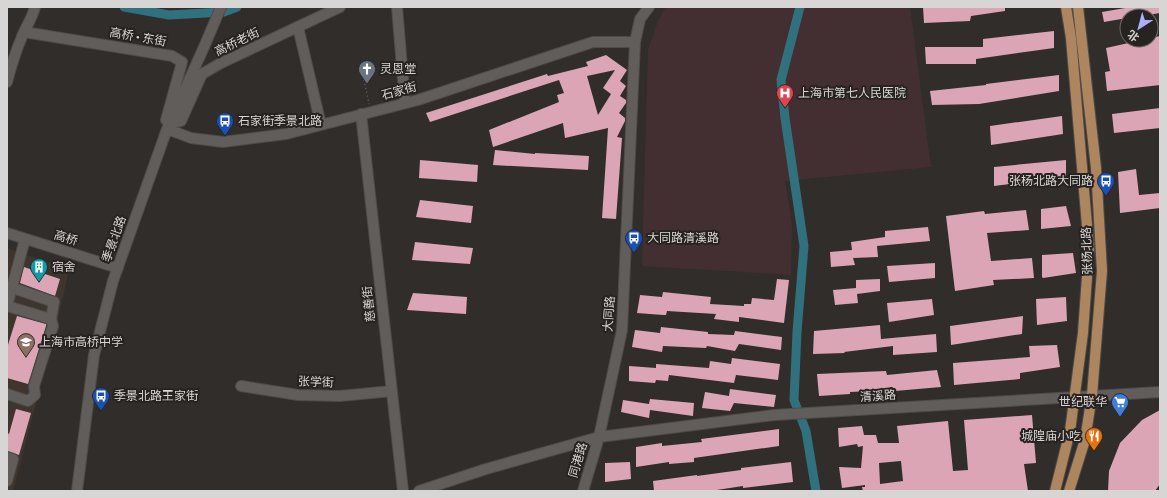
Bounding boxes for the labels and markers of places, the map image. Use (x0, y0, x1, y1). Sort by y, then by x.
church icon: 灵恩堂 (357, 59, 377, 84)
place label: 灵恩堂 (380, 59, 416, 77)
hospital icon: 上海市第七人民医院 (775, 83, 795, 108)
place label: 上海市第七人民医院 (798, 83, 906, 101)
bus stop icon: 石家街季景北路 (215, 111, 235, 136)
place label: 石家街季景北路 (238, 111, 322, 129)
place label: 张杨北路大同路 (1009, 171, 1093, 189)
bus stop icon: 张杨北路大同路 (1096, 171, 1116, 196)
bus stop icon: 大同路清溪路 (624, 228, 644, 253)
place label: 大同路清溪路 (647, 228, 719, 246)
building icon: 宿舍 (29, 257, 49, 282)
place label: 宿舍 (52, 257, 76, 275)
school or university icon: 上海市高桥中学 (16, 332, 36, 357)
place label: 上海市高桥中学 (39, 332, 123, 350)
bus stop icon: 季景北路王家街 (91, 386, 111, 411)
place label: 季景北路王家街 (114, 386, 198, 404)
place label: 世纪联华 (1059, 392, 1107, 410)
supermarket icon: 世纪联华 (1110, 392, 1130, 417)
place label: 城隍庙小吃 (1021, 426, 1081, 444)
restaurant icon: 城隍庙小吃 (1084, 426, 1104, 451)

